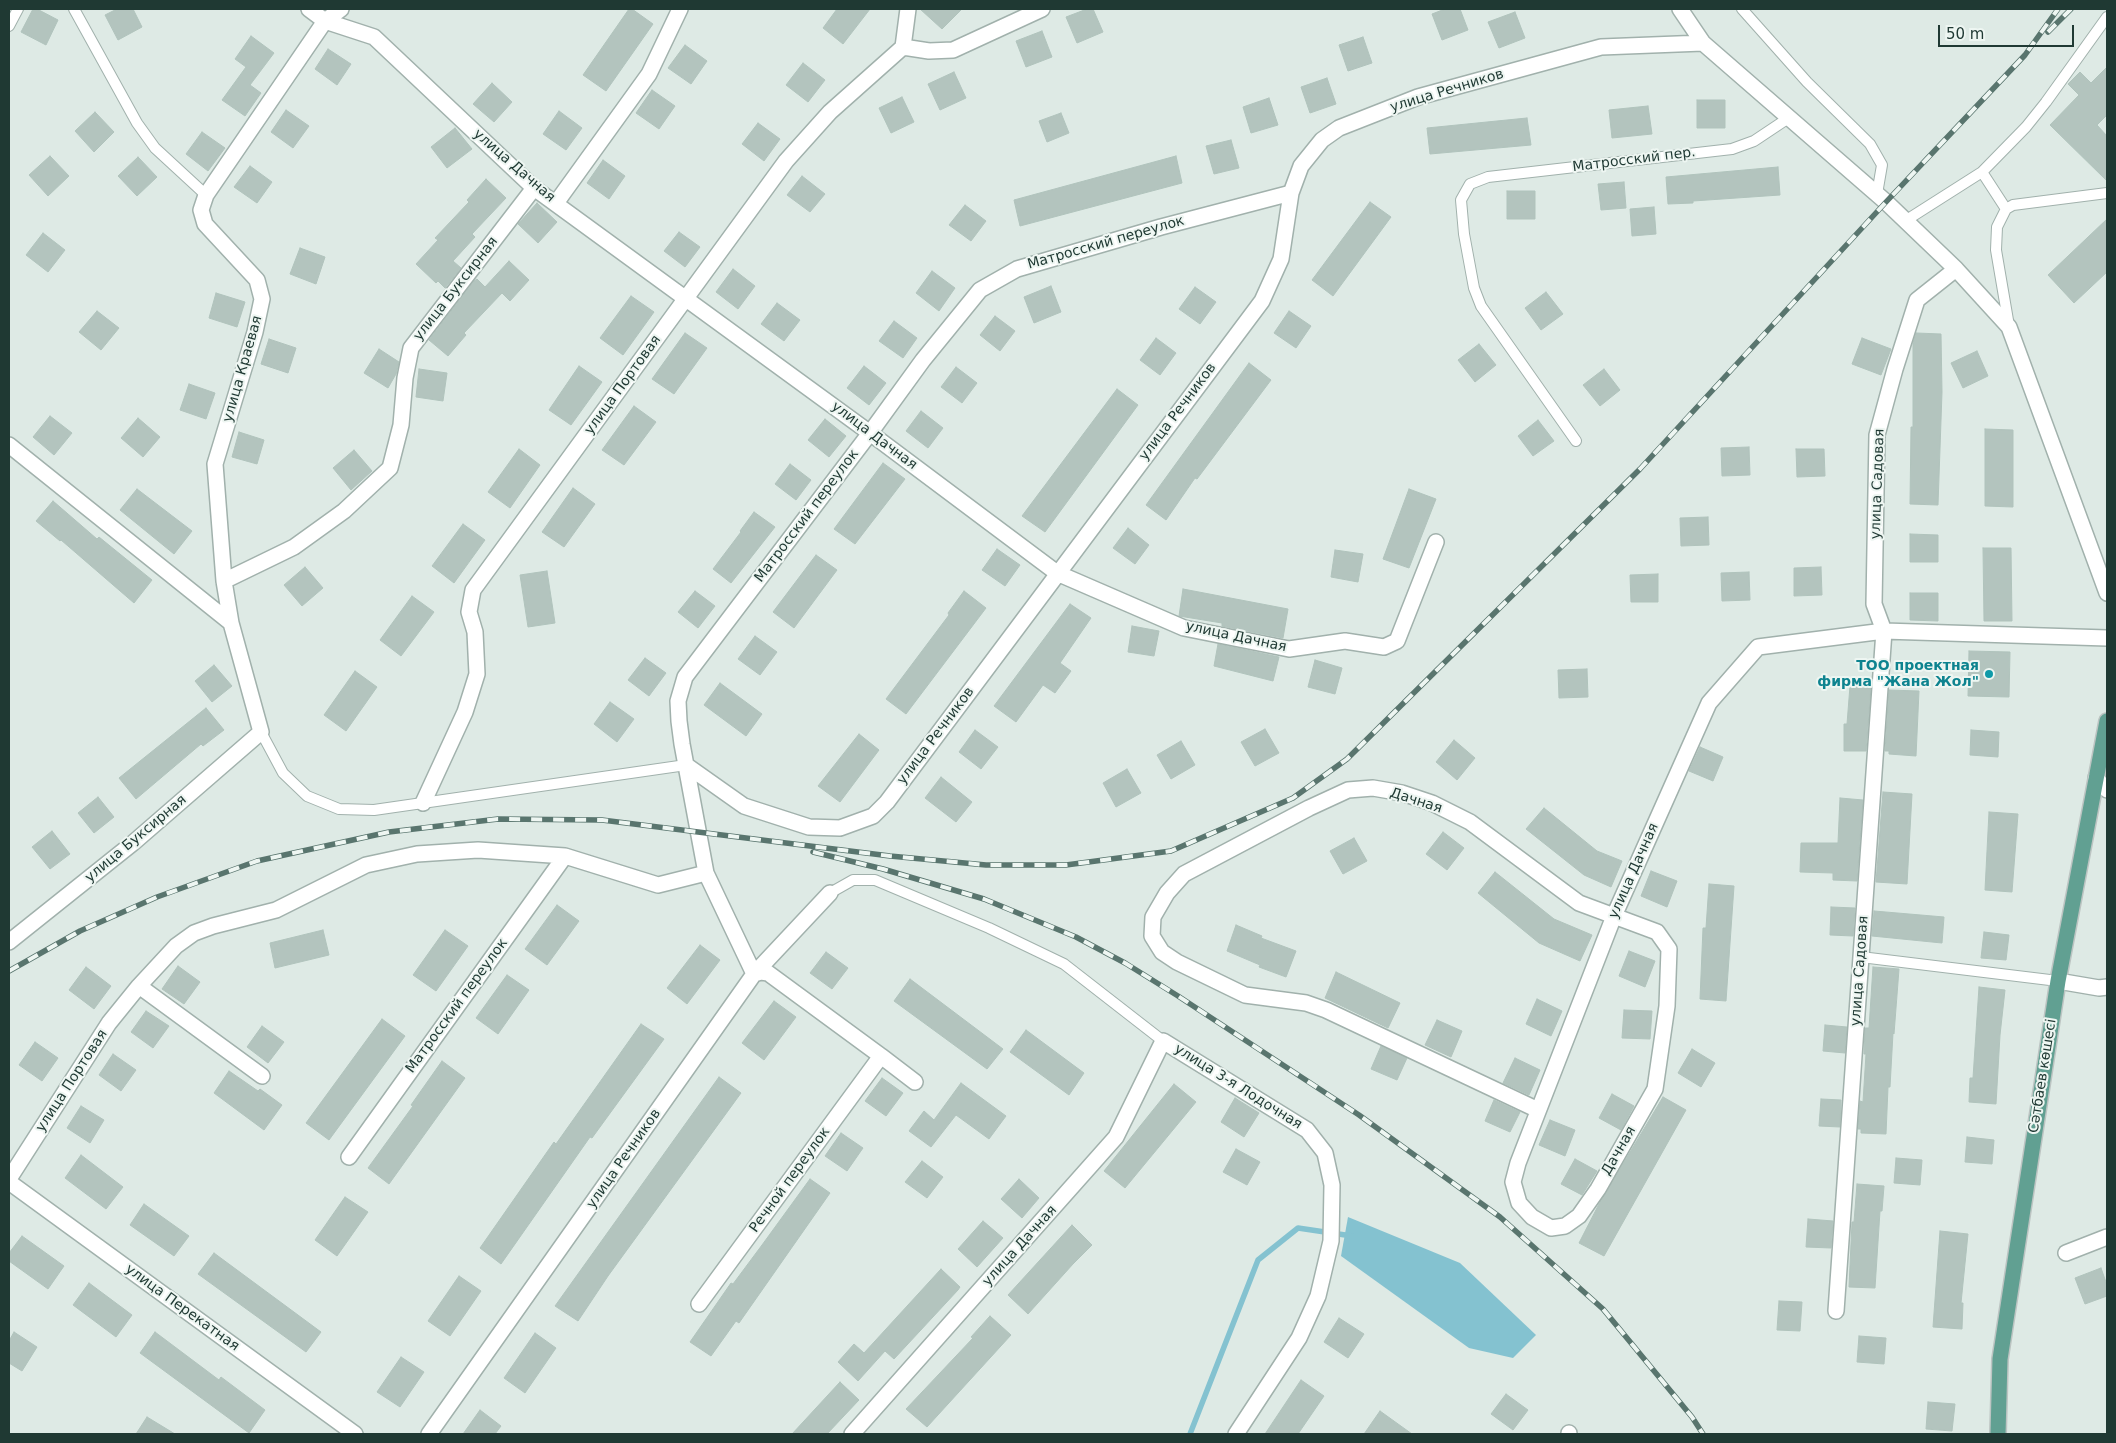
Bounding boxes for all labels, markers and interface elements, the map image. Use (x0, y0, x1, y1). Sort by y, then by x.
scale bar (1941, 15, 2077, 47)
text: 50 m (1946, 25, 1984, 43)
street label: улица Речников (1388, 66, 1506, 116)
street label: улица Дачная (470, 126, 558, 206)
street label: Матросский пер. (1572, 144, 1696, 176)
street label: Матросский переулок (1026, 213, 1186, 273)
street label: улица Буксирная (410, 234, 502, 344)
street label: улица Краевая (220, 314, 266, 424)
street label: улица Портовая (581, 332, 665, 438)
street label: улица Речников (1136, 360, 1220, 464)
street label: улица Дачная (828, 398, 920, 474)
street label: улица Садовая (1868, 428, 1888, 540)
street label: Матросский переулок (751, 446, 863, 586)
street label: улица Дачная (1184, 618, 1288, 656)
place label: ТОО проектная фирма "Жана Жол" (1817, 658, 1979, 690)
marker: ТОО проектная фирма "Жана Жол" (1983, 668, 1995, 680)
street label: улица Речников (894, 684, 978, 788)
street label: Дачная (1388, 785, 1444, 817)
street label: улица Буксирная (82, 792, 190, 886)
street label: улица Дачная (1605, 821, 1663, 921)
street label: улица Садовая (1848, 915, 1872, 1027)
street label: Матросский переулок (403, 935, 511, 1077)
street label: Сәтбаев көшесі (2026, 1018, 2060, 1134)
street label: улица Портовая (33, 1027, 111, 1135)
street label: улица 3-я Лодочная (1171, 1041, 1305, 1133)
street label: улица Речников (583, 1106, 665, 1212)
street label: Дачная (1598, 1123, 1640, 1179)
street label: Речной переулок (746, 1124, 834, 1236)
street label: улица Дачная (979, 1202, 1061, 1290)
street label: улица Перекатная (122, 1261, 242, 1355)

